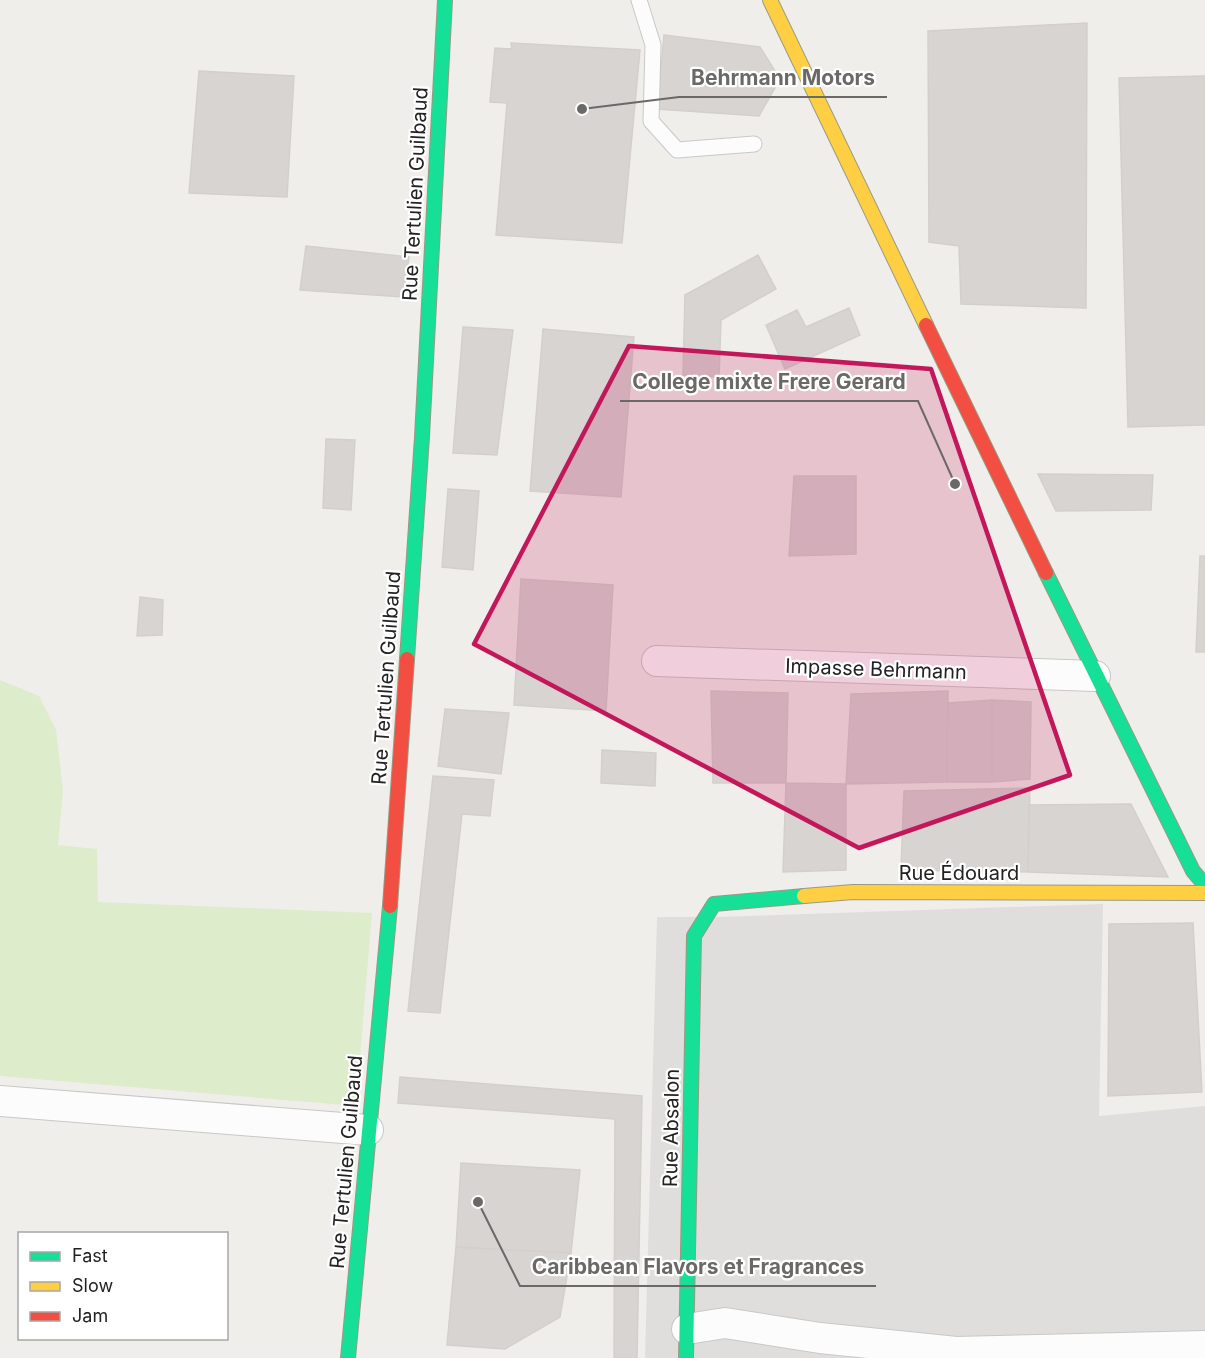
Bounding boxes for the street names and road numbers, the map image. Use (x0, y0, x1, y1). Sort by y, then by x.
street label: Rue Tertulien Guilbaud (397, 86, 433, 302)
street label: Rue Tertulien Guilbaud (367, 570, 405, 786)
street label: Impasse Behrmann (785, 654, 967, 684)
street label: Rue Édouard (899, 860, 1019, 885)
street label: Rue Tertulien Guilbaud (325, 1054, 367, 1270)
street label: Rue Absalon (658, 1069, 684, 1187)

